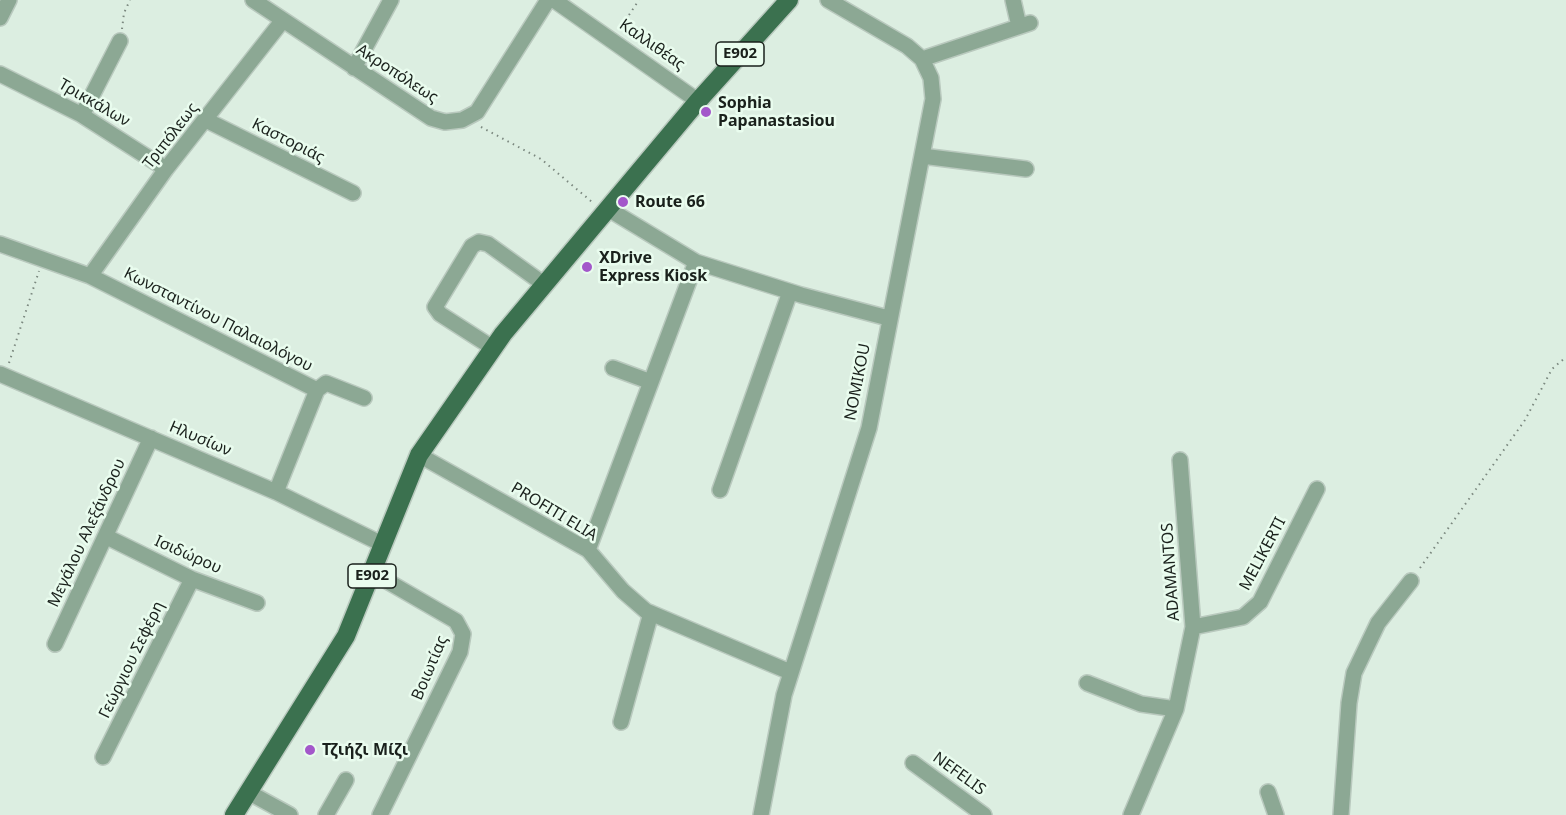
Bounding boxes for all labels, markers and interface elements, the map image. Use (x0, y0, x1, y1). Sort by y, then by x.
street label: Καλλιθέας (615, 15, 689, 75)
street label: Ακροπόλεως (352, 40, 442, 108)
road number: E902 (716, 42, 764, 66)
street label: Τρικκάλων (55, 75, 133, 131)
place label: Sophia Papanastasiou (718, 93, 835, 131)
street label: Τριπόλεως (139, 99, 203, 173)
marker: Sophia Papanastasiou (699, 105, 713, 119)
street label: Καστοριάς (248, 115, 328, 167)
place label: Route 66 (635, 192, 705, 212)
marker: Route 66 (616, 195, 630, 209)
place label: XDrive Express Kiosk (599, 248, 707, 286)
marker: XDrive Express Kiosk (580, 260, 594, 274)
street label: Κωνσταντίνου Παλαιολόγου (120, 264, 316, 376)
street label: NOMIKOU (841, 342, 875, 422)
street label: Ηλυσίων (166, 417, 234, 461)
street label: Μεγάλου Αλεξάνδρου (44, 456, 130, 610)
street label: PROFITI ELIA (507, 479, 601, 545)
street label: MELIKERTI (1236, 514, 1290, 594)
street label: ADAMANTOS (1158, 522, 1184, 622)
street label: Ισιδώρου (152, 532, 224, 578)
road number: E902 (348, 564, 396, 588)
street label: Γεώργιου Σεφέρη (95, 598, 169, 722)
street label: Βοιωτίας (408, 633, 452, 703)
place label: Τζιήζι Μίζι (322, 740, 408, 760)
marker: Τζιήζι Μίζι (303, 743, 317, 757)
street label: NEFELIS (929, 748, 989, 800)

